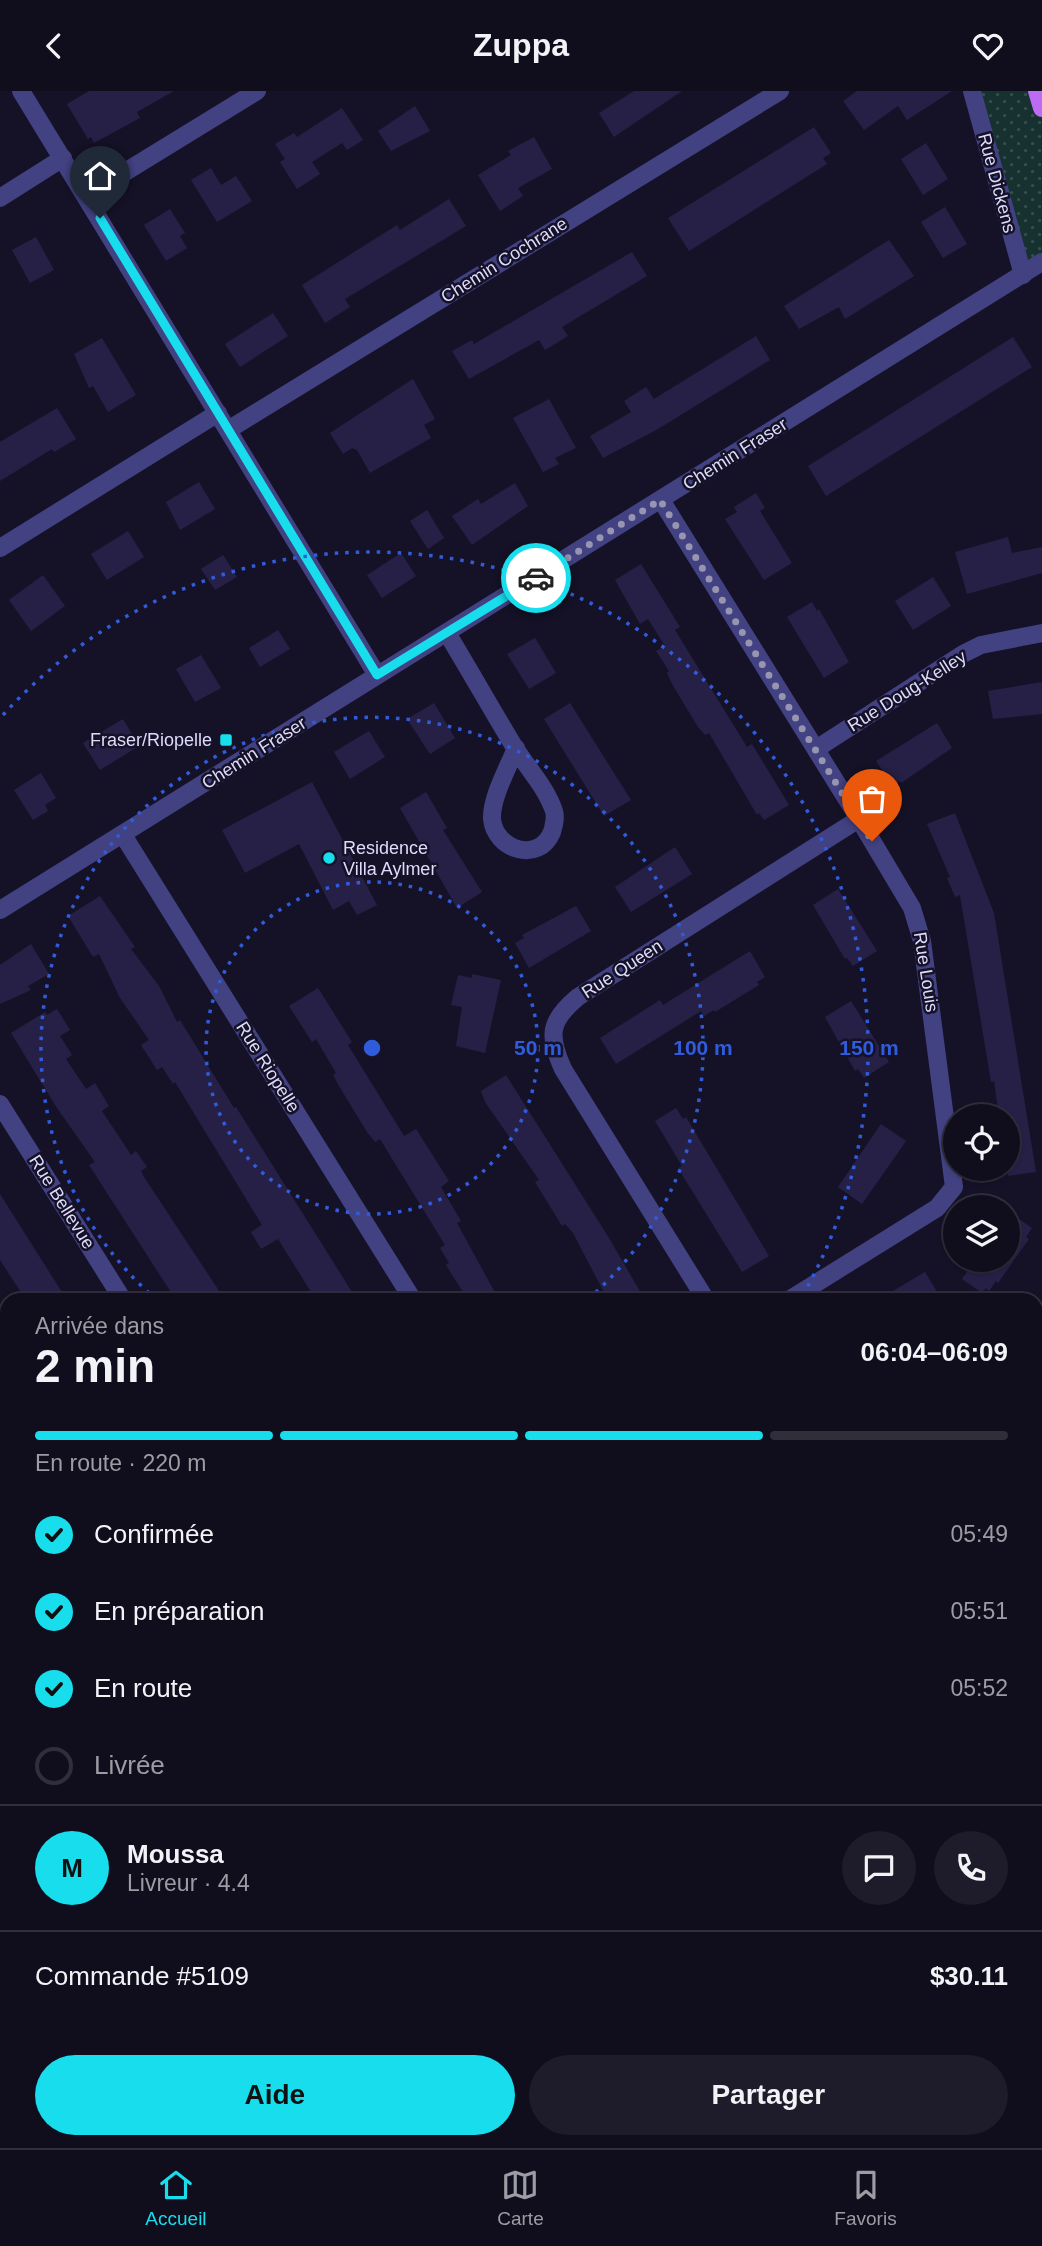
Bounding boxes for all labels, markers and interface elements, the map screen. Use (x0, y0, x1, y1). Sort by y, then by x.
icon: back (35, 27, 73, 65)
text: Zuppa (473, 27, 569, 63)
icon: heart (969, 27, 1007, 65)
street label: Rue Dickens (974, 131, 1020, 235)
pin (70, 146, 130, 218)
icon: home (81, 157, 119, 195)
street label: Chemin Cochrane (437, 213, 571, 307)
street label: Chemin Fraser (679, 414, 791, 494)
courier (501, 543, 571, 613)
icon: car (517, 559, 555, 597)
street label: Rue Doug-Kelley (844, 646, 970, 736)
street label: Chemin Fraser (198, 713, 310, 793)
place label: Fraser/Riopelle (90, 730, 212, 750)
marker: Fraser/Riopelle (218, 732, 234, 748)
pin (842, 769, 902, 841)
icon: bag (853, 780, 891, 818)
place label: Residence Villa Aylmer (343, 838, 436, 879)
marker: Residence Villa Aylmer (321, 850, 337, 866)
street label: Rue Louis (910, 930, 942, 1014)
street label: Rue Queen (578, 936, 666, 1002)
street label: Rue Riopelle (232, 1018, 304, 1116)
centre of rings (360, 1036, 384, 1060)
text: 50 m (514, 1036, 562, 1059)
text: 100 m (673, 1036, 733, 1059)
text: 150 m (839, 1036, 899, 1059)
map controls (943, 1104, 1020, 1272)
button: locate (943, 1104, 1020, 1181)
street label: Rue Bellevue (25, 1151, 99, 1253)
button: layers (943, 1195, 1020, 1272)
text: Arrivée dans (35, 1313, 164, 1339)
text: 06:04–06:09 (861, 1337, 1008, 1367)
text: 2 min (35, 1340, 155, 1392)
text: En route · 220 m (35, 1450, 206, 1476)
icon: check (35, 1516, 73, 1554)
text: Confirmée (94, 1519, 214, 1549)
text: 05:49 (950, 1521, 1008, 1547)
icon: check (35, 1593, 73, 1631)
text: En préparation (94, 1596, 265, 1626)
text: 05:51 (950, 1598, 1008, 1624)
icon: check (35, 1670, 73, 1708)
text: En route (94, 1673, 192, 1703)
text: 05:52 (950, 1675, 1008, 1701)
text: Livrée (94, 1750, 165, 1780)
button: chat (842, 1831, 916, 1905)
button: phone (934, 1831, 1008, 1905)
text: Moussa (127, 1839, 224, 1869)
text: M (61, 1853, 83, 1883)
text: Livreur · 4.4 (127, 1870, 250, 1896)
text: Commande #5109 (35, 1961, 249, 1991)
text: $30.11 (930, 1961, 1008, 1991)
button: Aide (35, 2055, 515, 2135)
button: Partager (529, 2055, 1008, 2135)
tab: Accueil (145, 2166, 207, 2230)
tab: Carte (497, 2166, 544, 2230)
tab: Favoris (834, 2166, 897, 2230)

